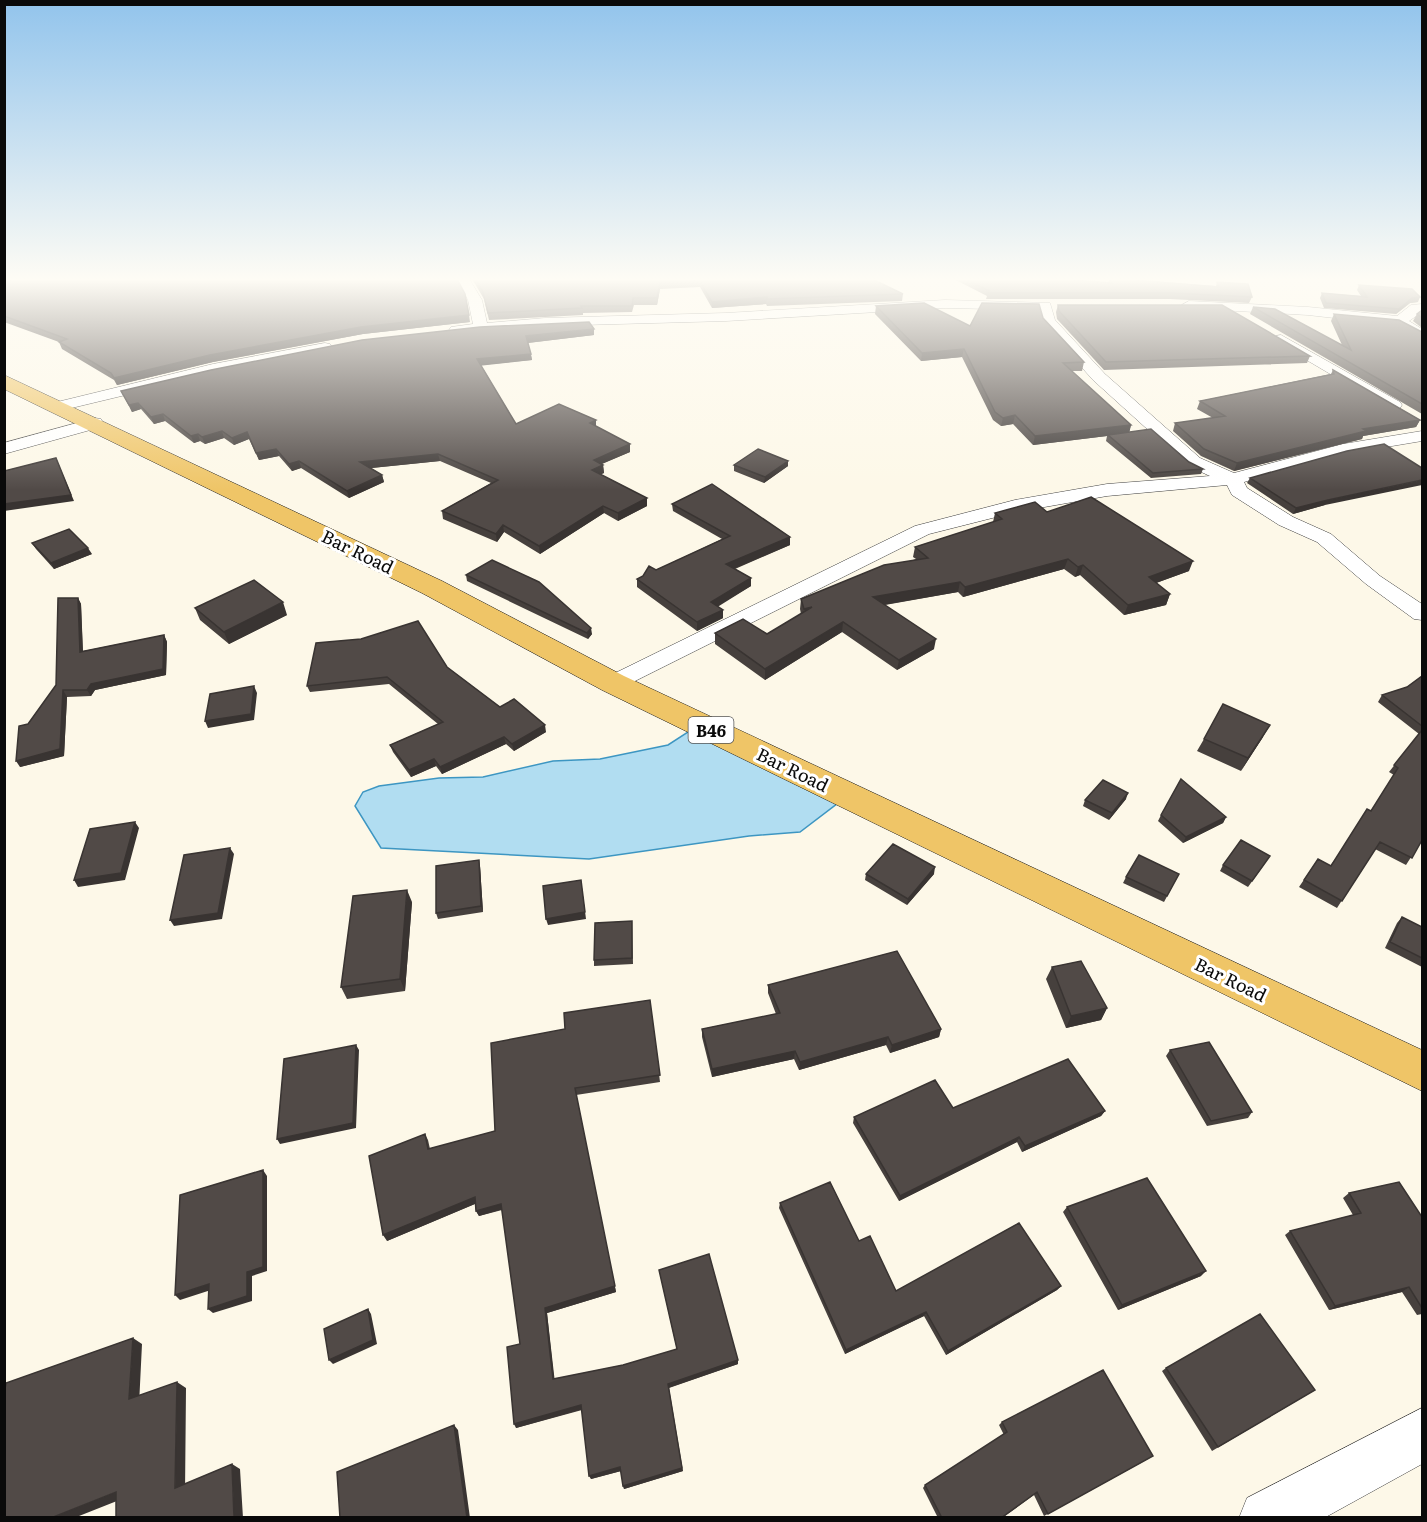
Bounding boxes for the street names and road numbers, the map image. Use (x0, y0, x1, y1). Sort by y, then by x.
street label: Bar Road (317, 522, 399, 580)
road number: B46 (688, 717, 734, 743)
street label: Bar Road (752, 740, 834, 798)
street label: Bar Road (1190, 950, 1272, 1008)

